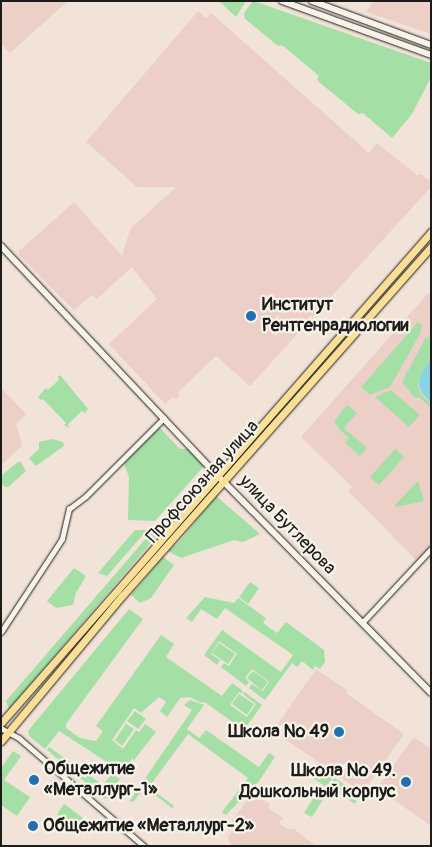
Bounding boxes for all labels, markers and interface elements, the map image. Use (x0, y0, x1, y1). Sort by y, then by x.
place label: Институт Рентгенрадиологии (262, 295, 408, 338)
marker: Институт Рентгенрадиологии (244, 309, 258, 323)
street label: Профсоюзная улица (142, 416, 264, 548)
street label: улица Бутлерова (234, 471, 340, 579)
place label: Школа № 49 (228, 721, 329, 743)
marker: Школа № 49 (333, 726, 345, 738)
place label: Общежитие «Металлург-1» (44, 759, 157, 802)
place label: Школа № 49. Дошкольный корпус (240, 761, 396, 804)
marker: Общежитие «Металлург-1» (28, 774, 40, 786)
marker: Школа № 49. Дошкольный корпус (400, 776, 412, 788)
place label: Общежитие «Металлург-2» (43, 815, 254, 837)
marker: Общежитие «Металлург-2» (27, 820, 39, 832)

